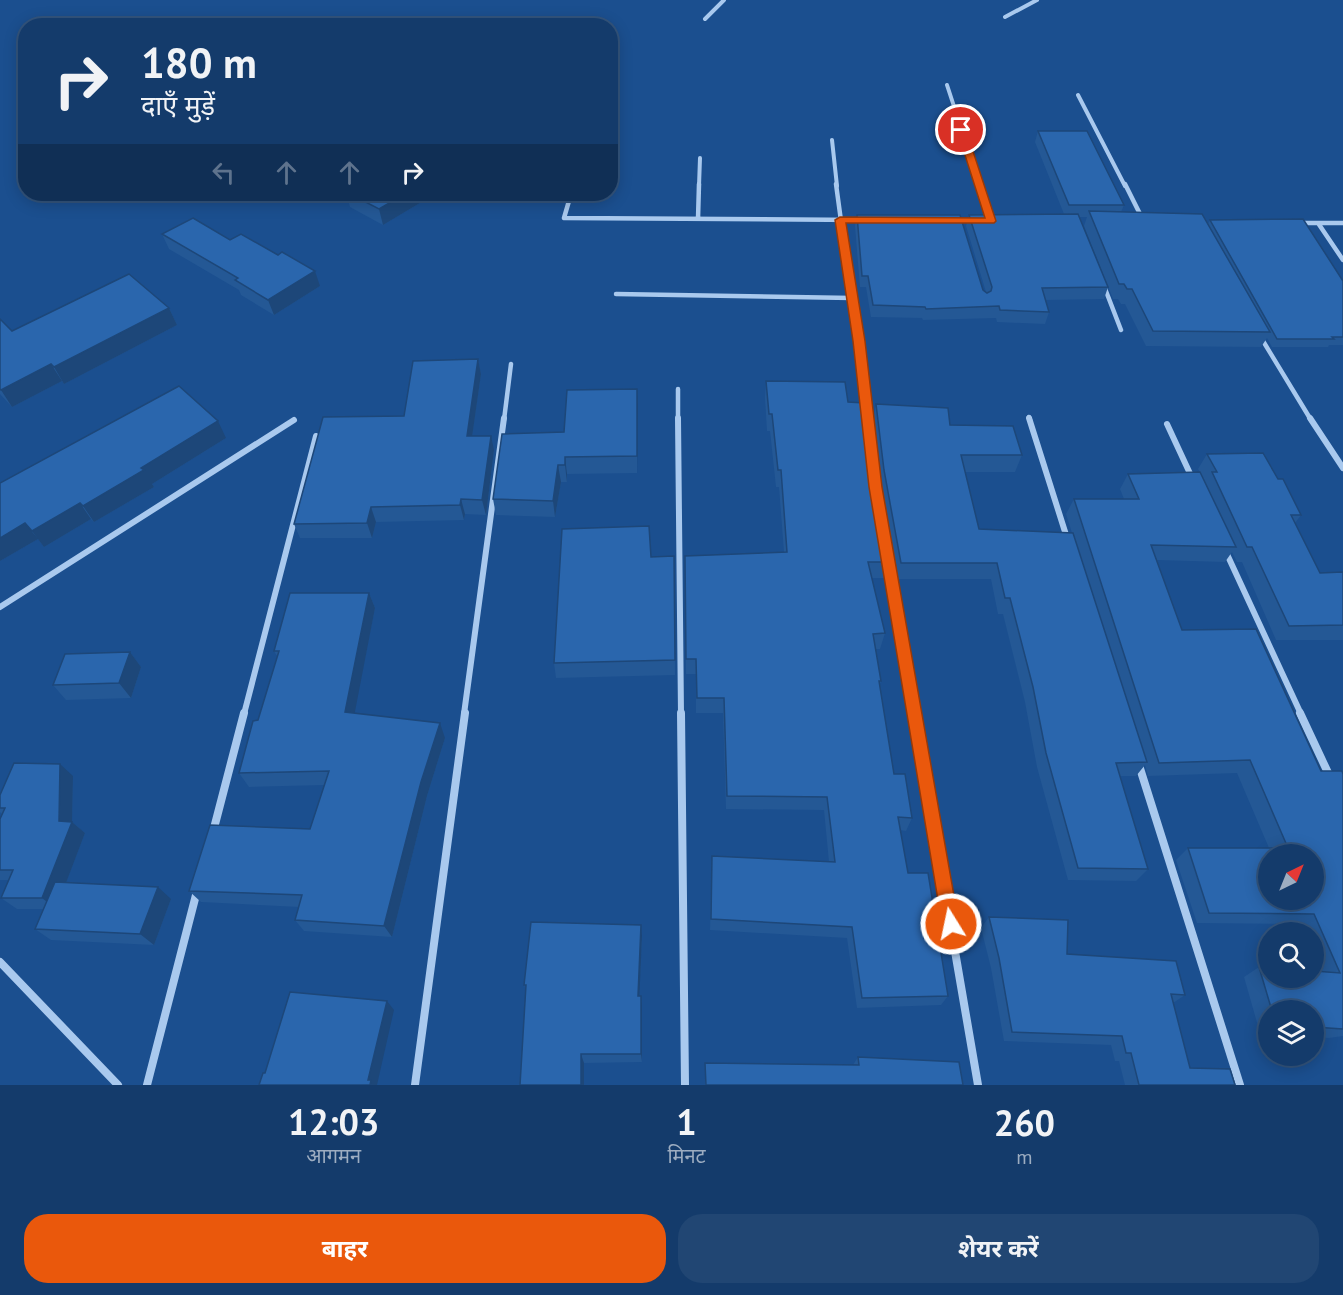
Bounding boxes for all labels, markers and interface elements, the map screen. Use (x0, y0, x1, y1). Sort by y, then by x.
text: 180 m (141, 35, 257, 90)
icon: right (42, 42, 120, 120)
text: दाएँ मुड़ें (141, 88, 215, 122)
pin (935, 104, 986, 155)
icon: arrive (944, 113, 977, 146)
icon: left (207, 156, 240, 189)
icon: ahead (270, 156, 303, 189)
icon: ahead (333, 156, 366, 189)
icon: right (396, 156, 429, 189)
north arrow (1258, 844, 1324, 910)
map controls (1258, 844, 1324, 1066)
position arrow (919, 892, 983, 956)
button: search (1258, 922, 1324, 988)
button: layers (1258, 1000, 1324, 1066)
text: 12:03 (288, 1098, 379, 1145)
text: 1 (676, 1098, 697, 1145)
text: 260 (994, 1099, 1055, 1146)
text: आगमन (306, 1143, 361, 1169)
text: मिनट (667, 1143, 706, 1169)
text: m (1016, 1144, 1032, 1170)
button: बाहर (24, 1214, 666, 1283)
button: शेयर करें (678, 1214, 1319, 1283)

